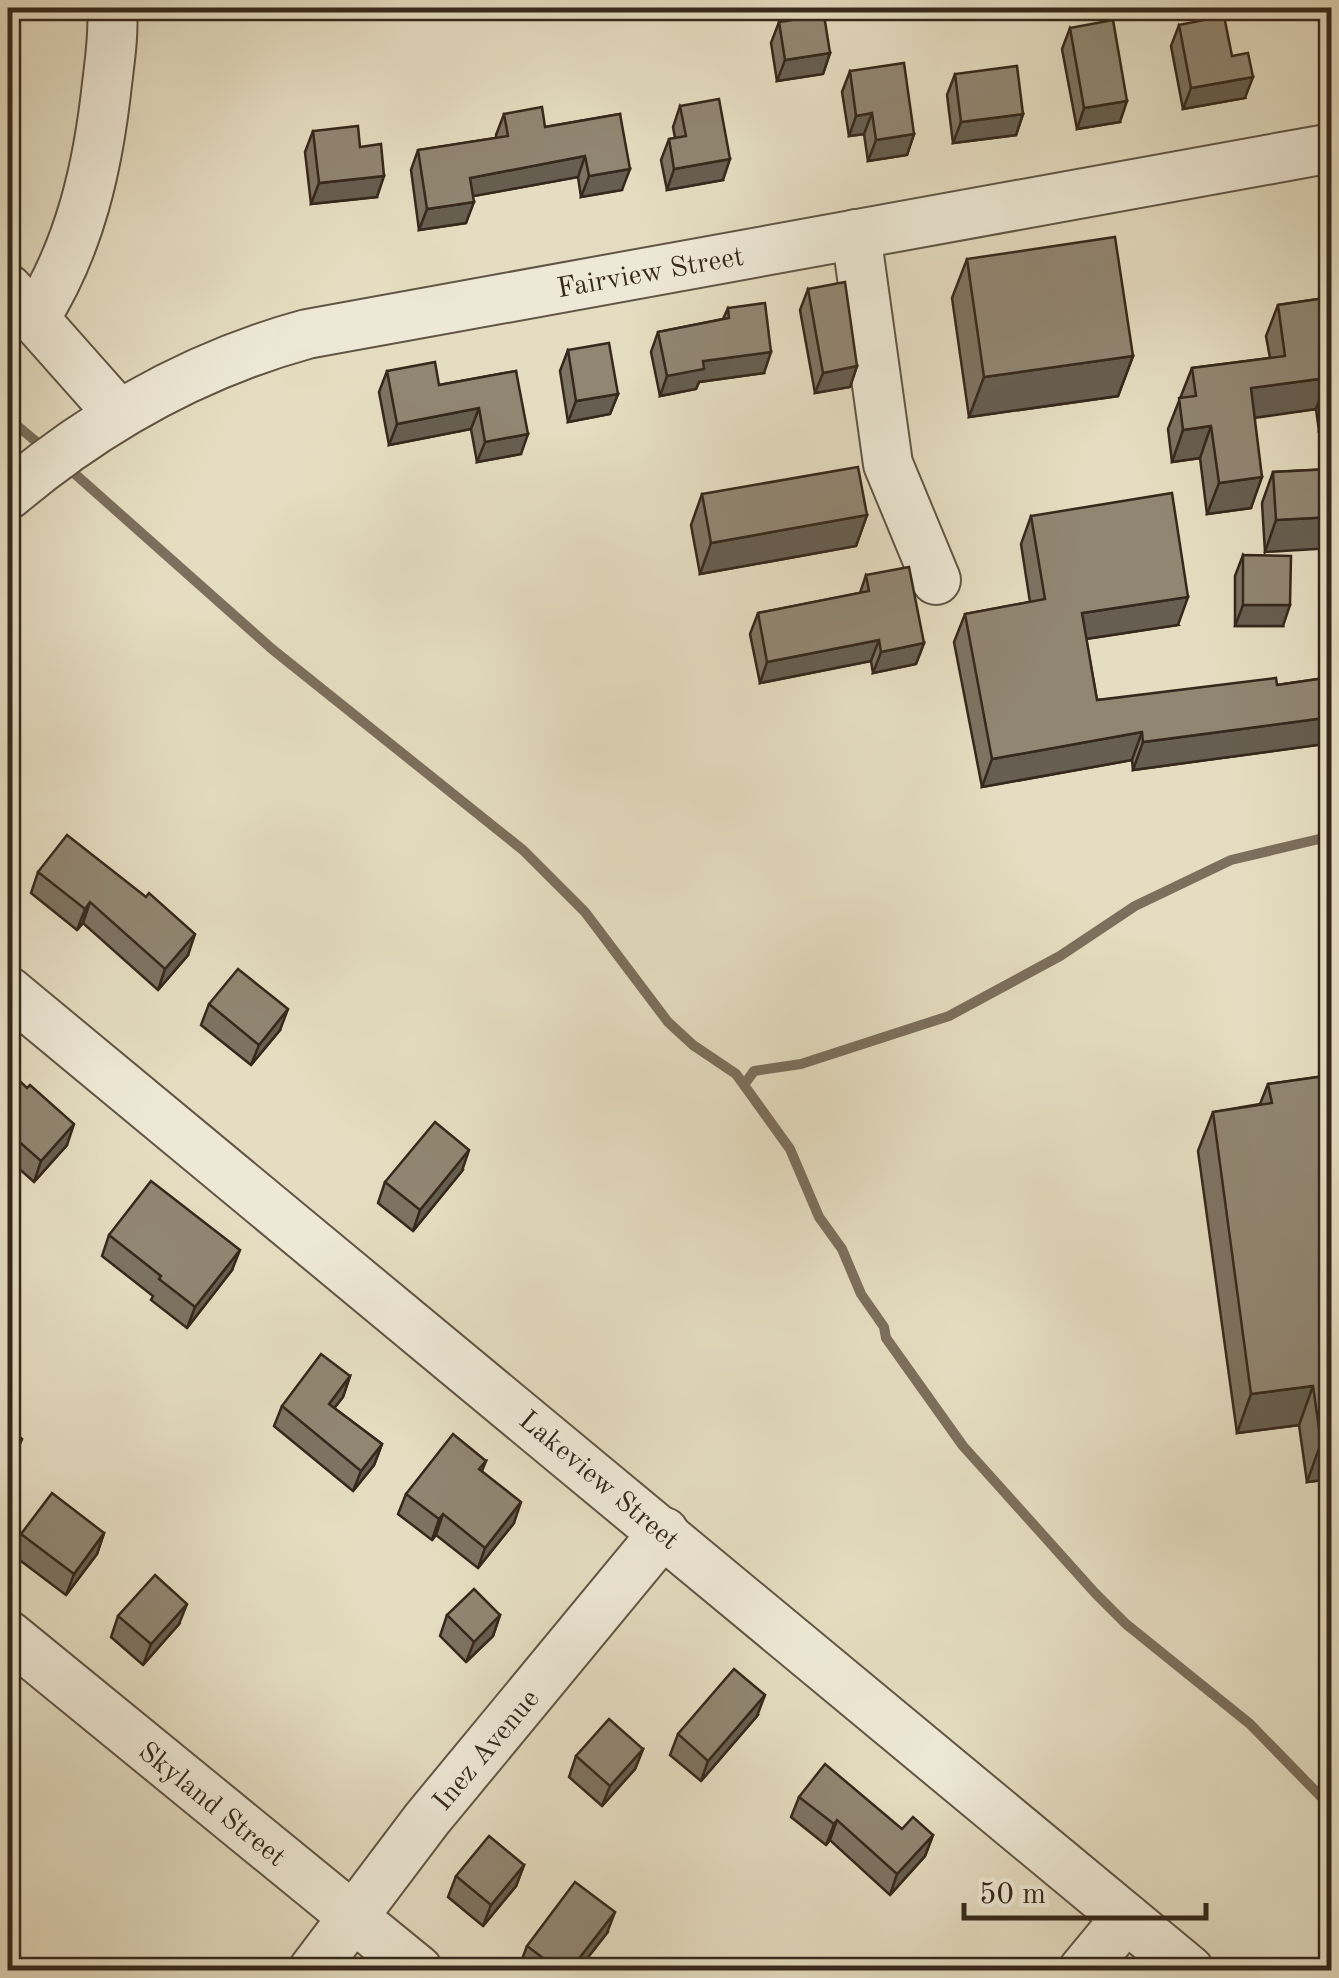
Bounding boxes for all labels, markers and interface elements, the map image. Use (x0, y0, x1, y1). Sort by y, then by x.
street label: Fairview Street (555, 244, 746, 304)
street label: Lakeview Street (513, 1407, 683, 1556)
street label: Inez Avenue (429, 1685, 546, 1817)
street label: Skyland Street (132, 1738, 290, 1873)
scale bar (964, 1858, 1206, 1920)
text: 50 m (979, 1880, 1046, 1910)

